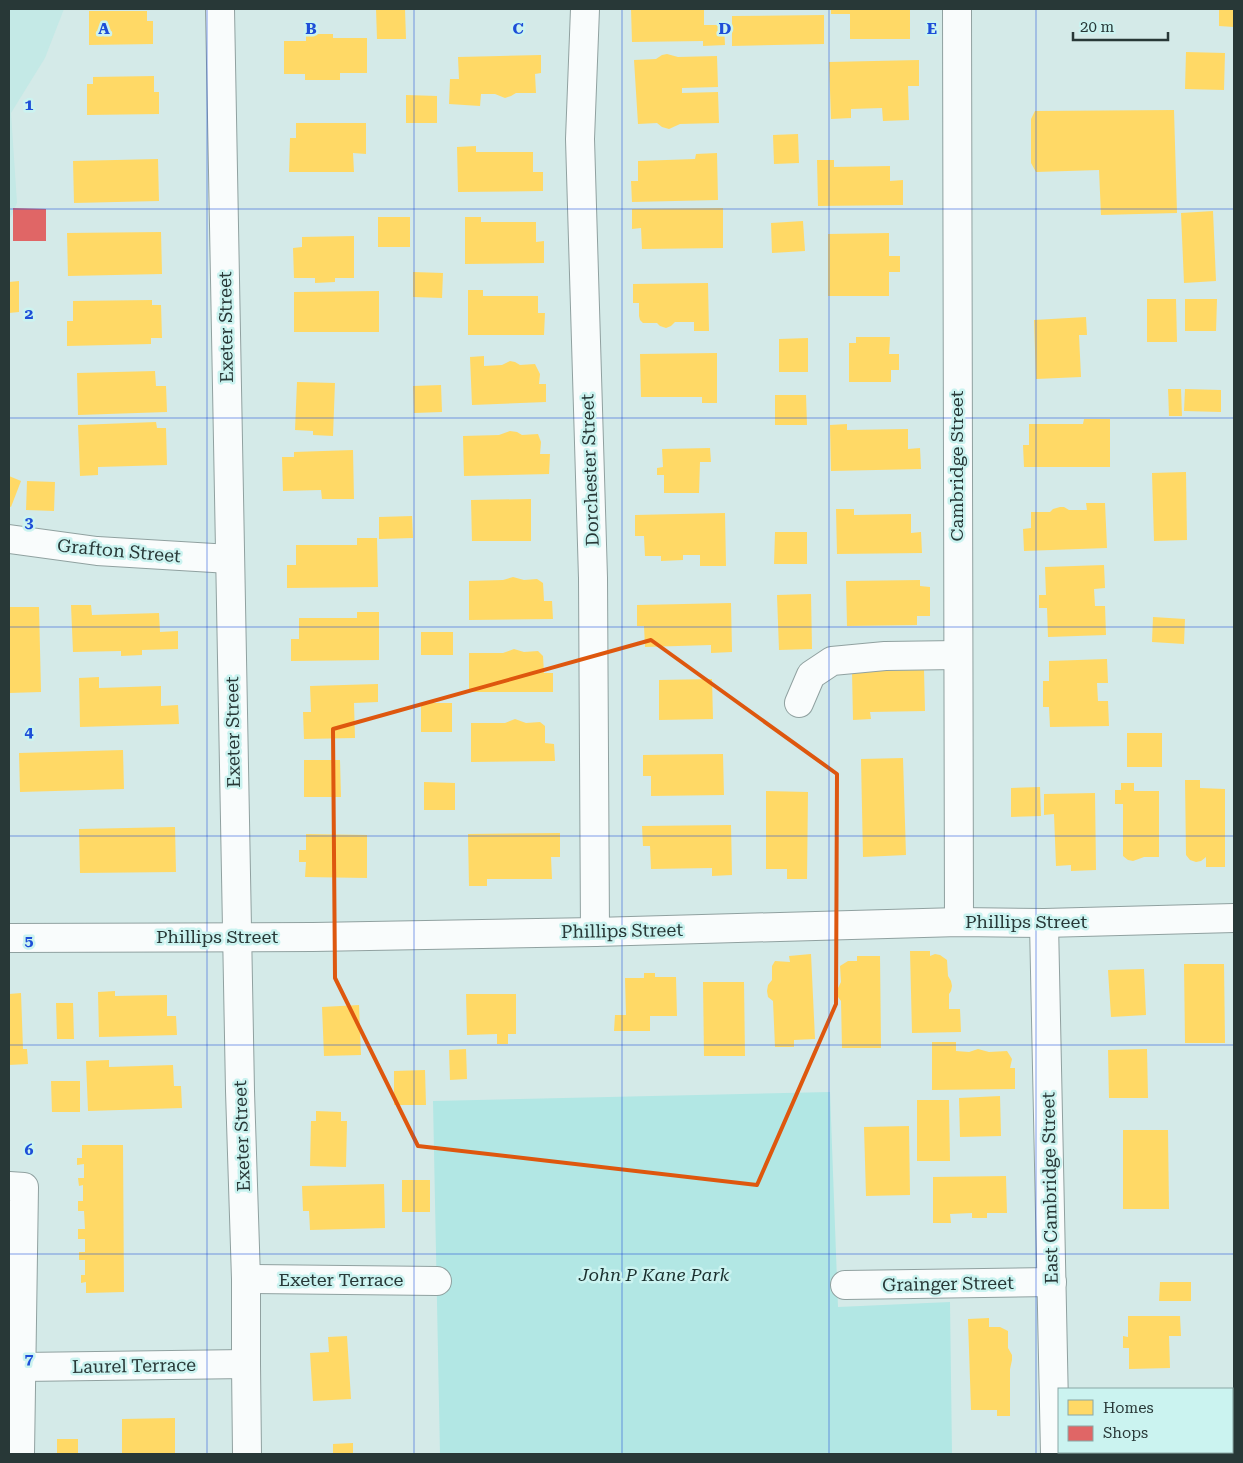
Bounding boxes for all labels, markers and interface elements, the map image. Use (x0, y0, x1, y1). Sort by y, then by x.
scale bar (1073, 10, 1168, 42)
text: 20 m (1080, 18, 1115, 36)
text: A (98, 19, 110, 38)
text: B (305, 19, 317, 38)
text: C (512, 19, 524, 38)
text: D (719, 19, 732, 38)
text: E (927, 19, 937, 38)
text: 1 (25, 95, 34, 114)
street label: Exeter Street (214, 271, 237, 383)
text: 2 (25, 304, 34, 323)
street label: Cambridge Street (946, 390, 967, 541)
street label: Dorchester Street (576, 393, 603, 547)
text: 3 (25, 513, 34, 532)
street label: Grafton Street (56, 535, 182, 566)
street label: Exeter Street (221, 676, 244, 788)
text: 4 (25, 722, 34, 741)
street label: Phillips Street (965, 911, 1087, 932)
street label: Phillips Street (561, 919, 684, 942)
street label: Phillips Street (156, 926, 278, 947)
text: 5 (25, 931, 34, 950)
street label: Exeter Street (229, 1080, 254, 1192)
street label: East Cambridge Street (1037, 1091, 1062, 1284)
text: 6 (25, 1140, 34, 1159)
park label: John P Kane Park (578, 1264, 729, 1285)
street label: Exeter Terrace (279, 1269, 403, 1290)
street label: Grainger Street (882, 1272, 1014, 1295)
text: 7 (25, 1349, 34, 1368)
street label: Laurel Terrace (72, 1354, 196, 1377)
legend (1058, 1388, 1233, 1453)
text: Homes (1103, 1399, 1154, 1417)
text: Shops (1103, 1424, 1148, 1442)

